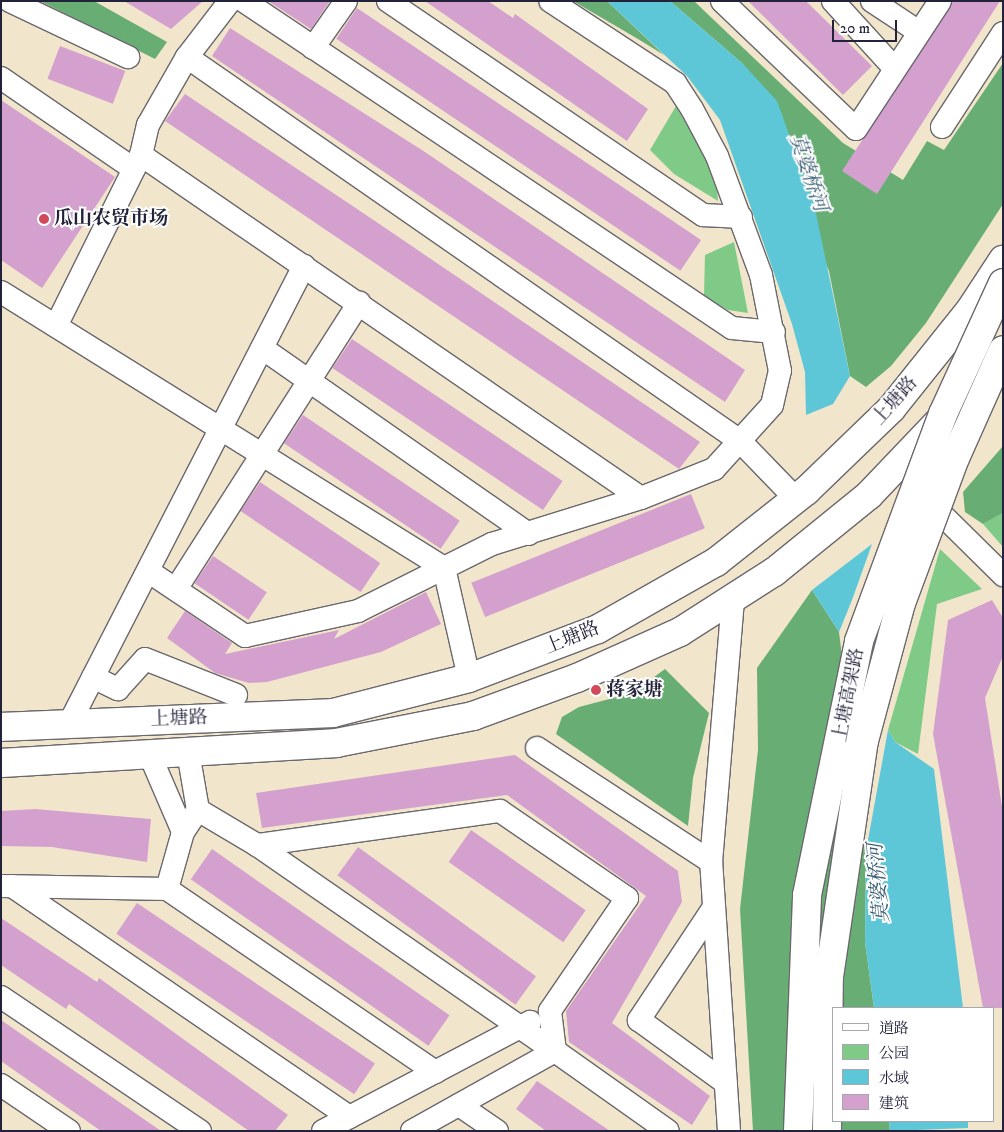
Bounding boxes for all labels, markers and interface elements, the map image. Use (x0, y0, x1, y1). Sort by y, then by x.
scale bar (834, 10, 899, 42)
text: 20 m (840, 19, 870, 38)
water label: 莫婆桥河 (784, 131, 832, 215)
place label: 瓜山农贸市场 (54, 208, 168, 230)
marker: 瓜山农贸市场 (38, 213, 50, 225)
street label: 上塘路 (867, 372, 923, 430)
street label: 上塘路 (541, 617, 603, 659)
street label: 上塘高架路 (829, 646, 869, 744)
place label: 蒋家塘 (606, 679, 663, 701)
marker: 蒋家塘 (590, 684, 602, 696)
street label: 上塘路 (150, 707, 208, 731)
water label: 莫婆桥河 (864, 842, 894, 924)
legend (832, 1007, 994, 1122)
text: 道路 (879, 1019, 909, 1038)
text: 公园 (879, 1044, 909, 1063)
text: 水域 (879, 1069, 909, 1088)
text: 建筑 (879, 1094, 909, 1113)

